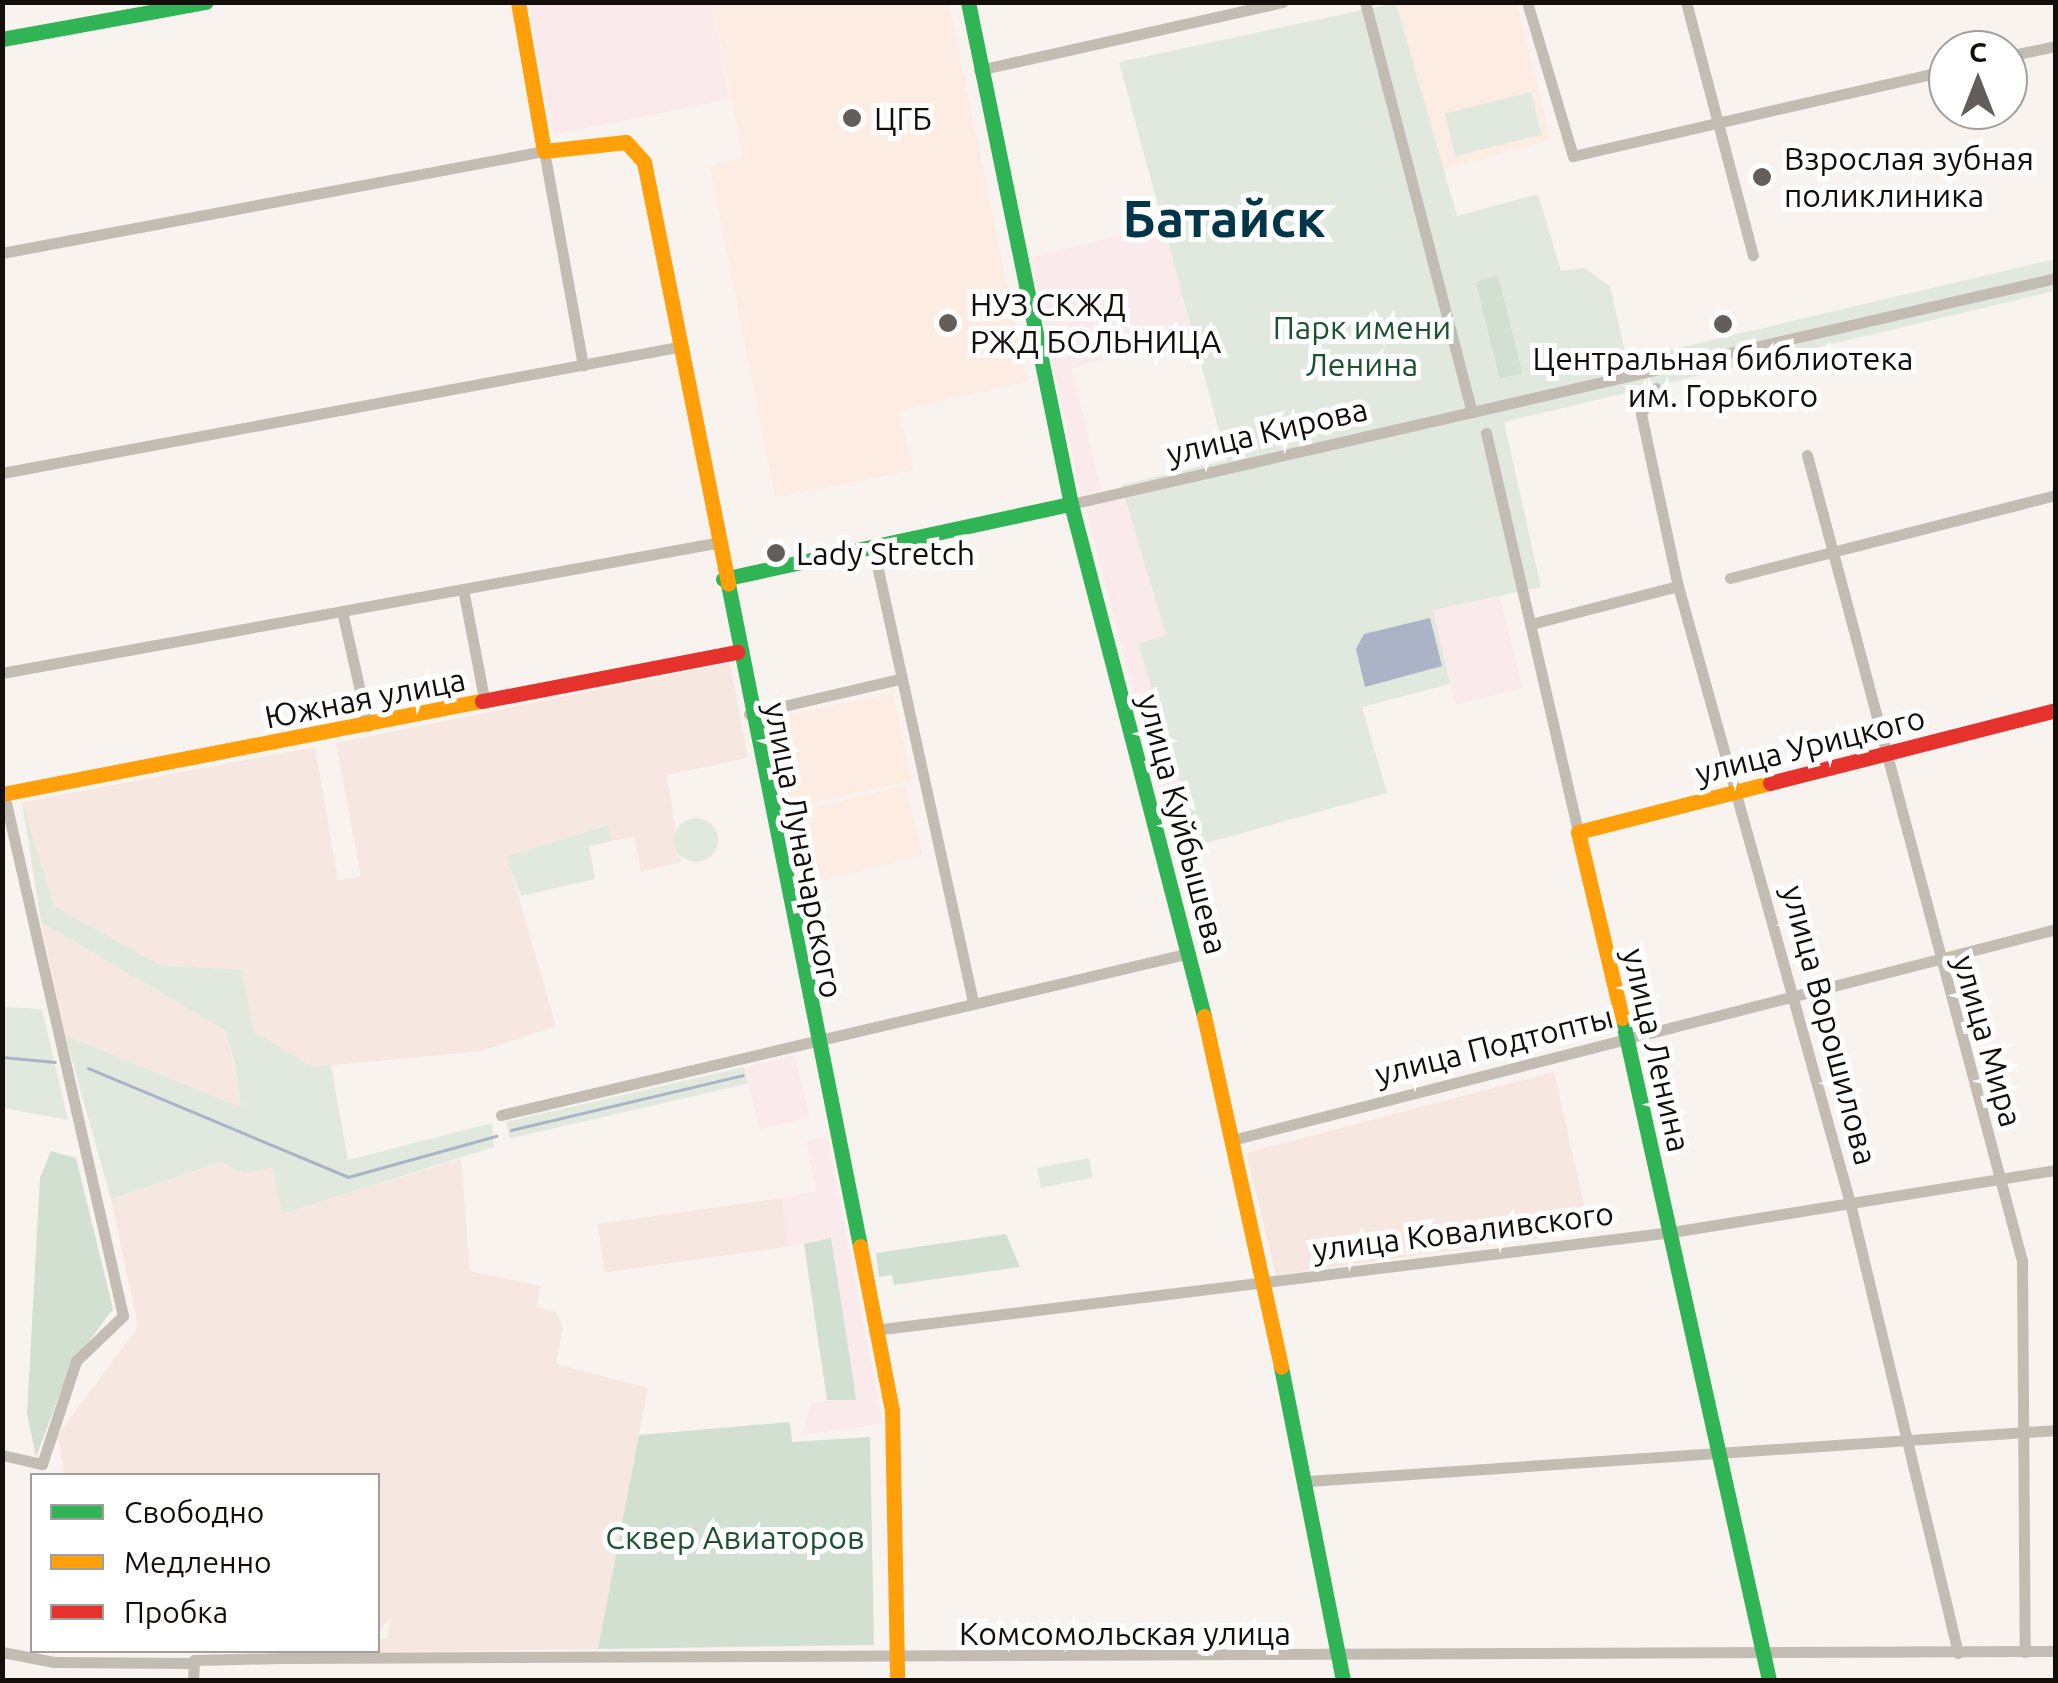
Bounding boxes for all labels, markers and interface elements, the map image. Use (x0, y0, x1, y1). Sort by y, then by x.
north arrow (1928, 30, 2028, 130)
text: С (1969, 36, 1987, 67)
place label: ЦГБ (874, 99, 932, 137)
marker: ЦГБ (839, 105, 865, 131)
place label: Взрослая зубная поликлиника (1784, 140, 2034, 215)
marker: Взрослая зубная поликлиника (1749, 164, 1775, 190)
district label: Батайск (1122, 188, 1326, 250)
place label: НУЗ СКЖД РЖД БОЛЬНИЦА (970, 286, 1221, 361)
park label: Парк имени Ленина (1273, 309, 1451, 384)
marker: НУЗ СКЖД РЖД БОЛЬНИЦА (935, 310, 961, 336)
marker: Центральная библиотека им. Горького (1712, 313, 1734, 335)
place label: Центральная библиотека им. Горького (1533, 340, 1913, 415)
street label: улица Кирова (1163, 389, 1371, 473)
place label: Lady Stretch (796, 534, 975, 572)
marker: Lady Stretch (765, 542, 787, 564)
street label: Южная улица (261, 660, 469, 736)
street label: улица Куйбышева (1130, 690, 1236, 958)
street label: улица Урицкого (1691, 698, 1929, 792)
street label: улица Луначарского (756, 699, 852, 1001)
street label: улица Ворошилова (1774, 881, 1886, 1169)
street label: улица Ленина (1615, 945, 1699, 1155)
street label: улица Мира (1945, 951, 2031, 1131)
street label: улица Подтопты (1371, 997, 1617, 1093)
street label: улица Коваливского (1310, 1193, 1616, 1269)
legend (30, 1473, 380, 1653)
text: Свободно (124, 1495, 264, 1529)
park label: Сквер Авиаторов (605, 1518, 865, 1556)
text: Медленно (124, 1545, 272, 1579)
text: Пробка (124, 1595, 228, 1629)
street label: Комсомольская улица (959, 1614, 1291, 1652)

